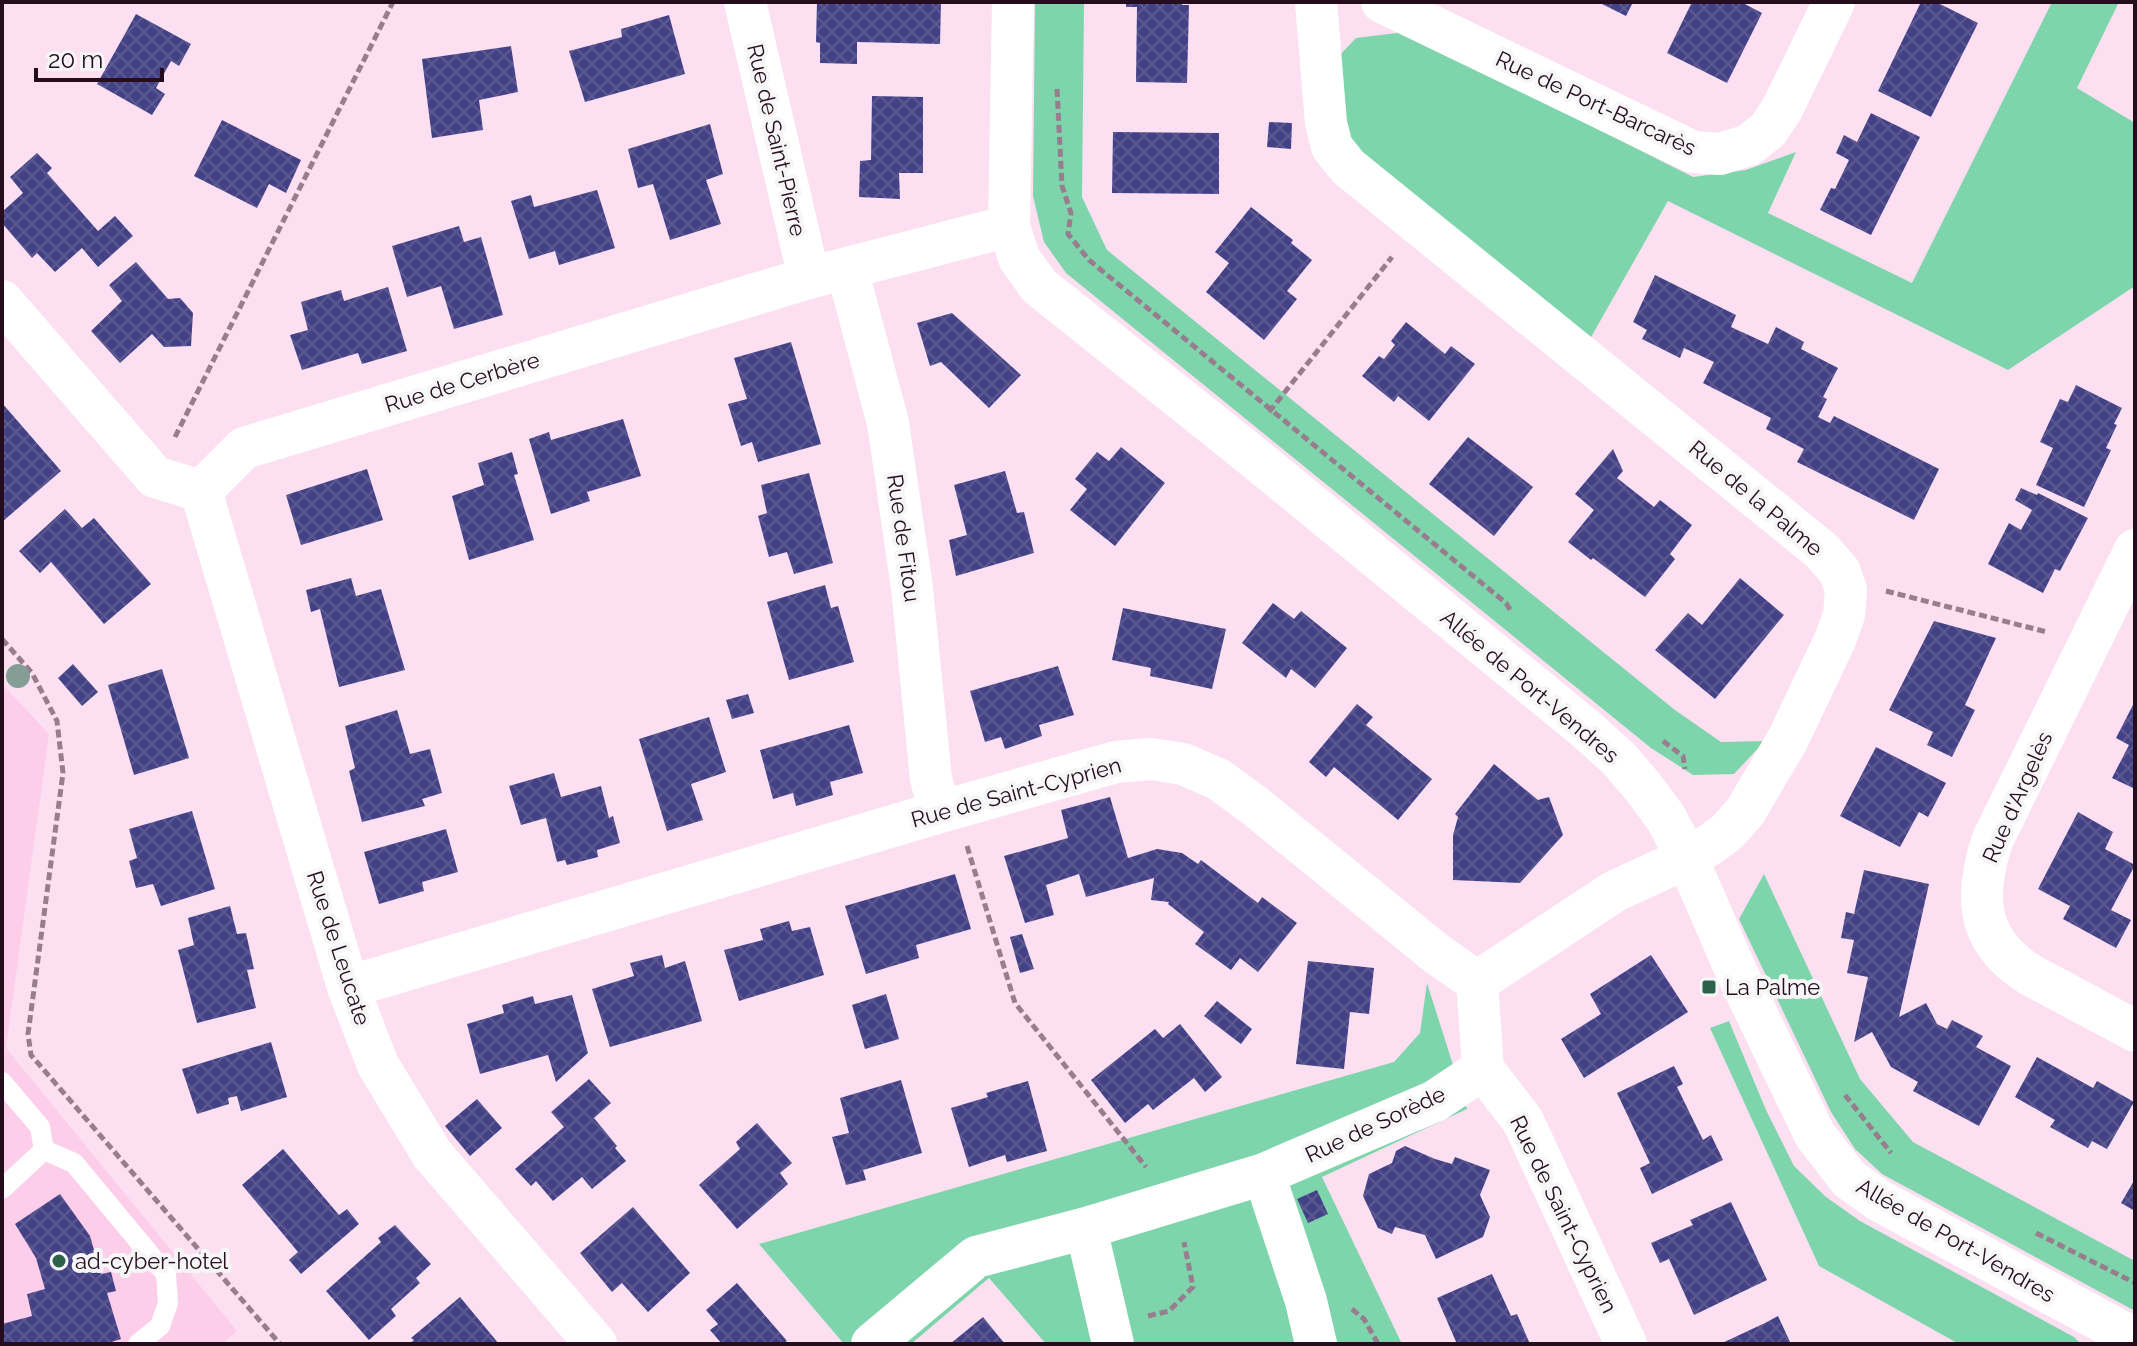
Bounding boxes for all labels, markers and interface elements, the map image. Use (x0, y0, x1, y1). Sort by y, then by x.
scale bar (36, 32, 162, 82)
street label: Rue de Saint-Pierre (742, 41, 812, 239)
text: 20 m (48, 45, 103, 74)
street label: Rue de Port-Barcarès (1492, 45, 1700, 161)
street label: Rue de Cerbère (381, 346, 543, 418)
street label: Rue de la Palme (1684, 435, 1828, 561)
street label: Rue de Fitou (882, 472, 926, 604)
street label: Allée de Port-Vendres (1436, 604, 1624, 768)
street label: Rue d'Argelès (1977, 727, 2057, 867)
street label: Rue de Saint-Cyprien (908, 751, 1124, 833)
street label: Rue de Leucate (302, 868, 376, 1028)
place label: La Palme (1725, 974, 1820, 1000)
marker: La Palme (1700, 978, 1718, 996)
street label: Rue de Sorède (1301, 1080, 1449, 1168)
street label: Rue de Saint-Cyprien (1505, 1111, 1623, 1317)
street label: Allée de Port-Vendres (1852, 1173, 2060, 1307)
place label: ad-cyber-hotel (75, 1248, 228, 1274)
marker: ad-cyber-hotel (50, 1252, 68, 1270)

